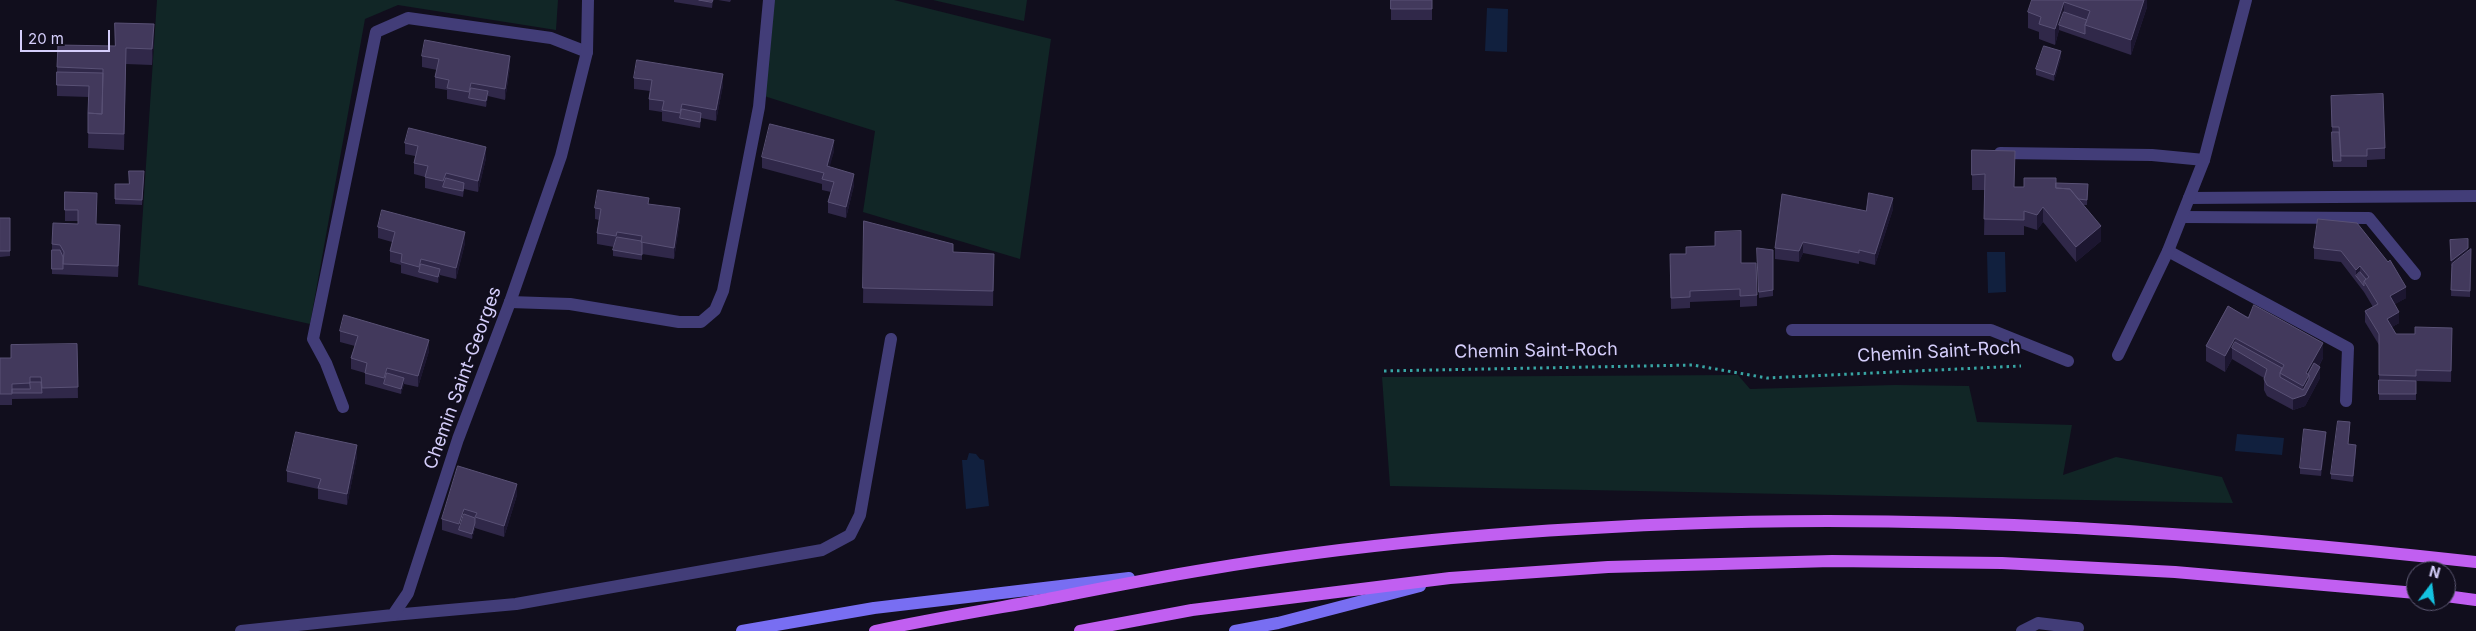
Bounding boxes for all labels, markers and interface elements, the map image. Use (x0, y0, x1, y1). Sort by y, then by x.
scale bar (22, 20, 112, 52)
text: 20 m (28, 29, 64, 48)
street label: Chemin Saint-Georges (420, 284, 506, 472)
street label: Chemin Saint-Roch (1857, 337, 2021, 367)
street label: Chemin Saint-Roch (1454, 339, 1618, 363)
north arrow (2406, 561, 2456, 611)
text: N (2427, 562, 2442, 582)

